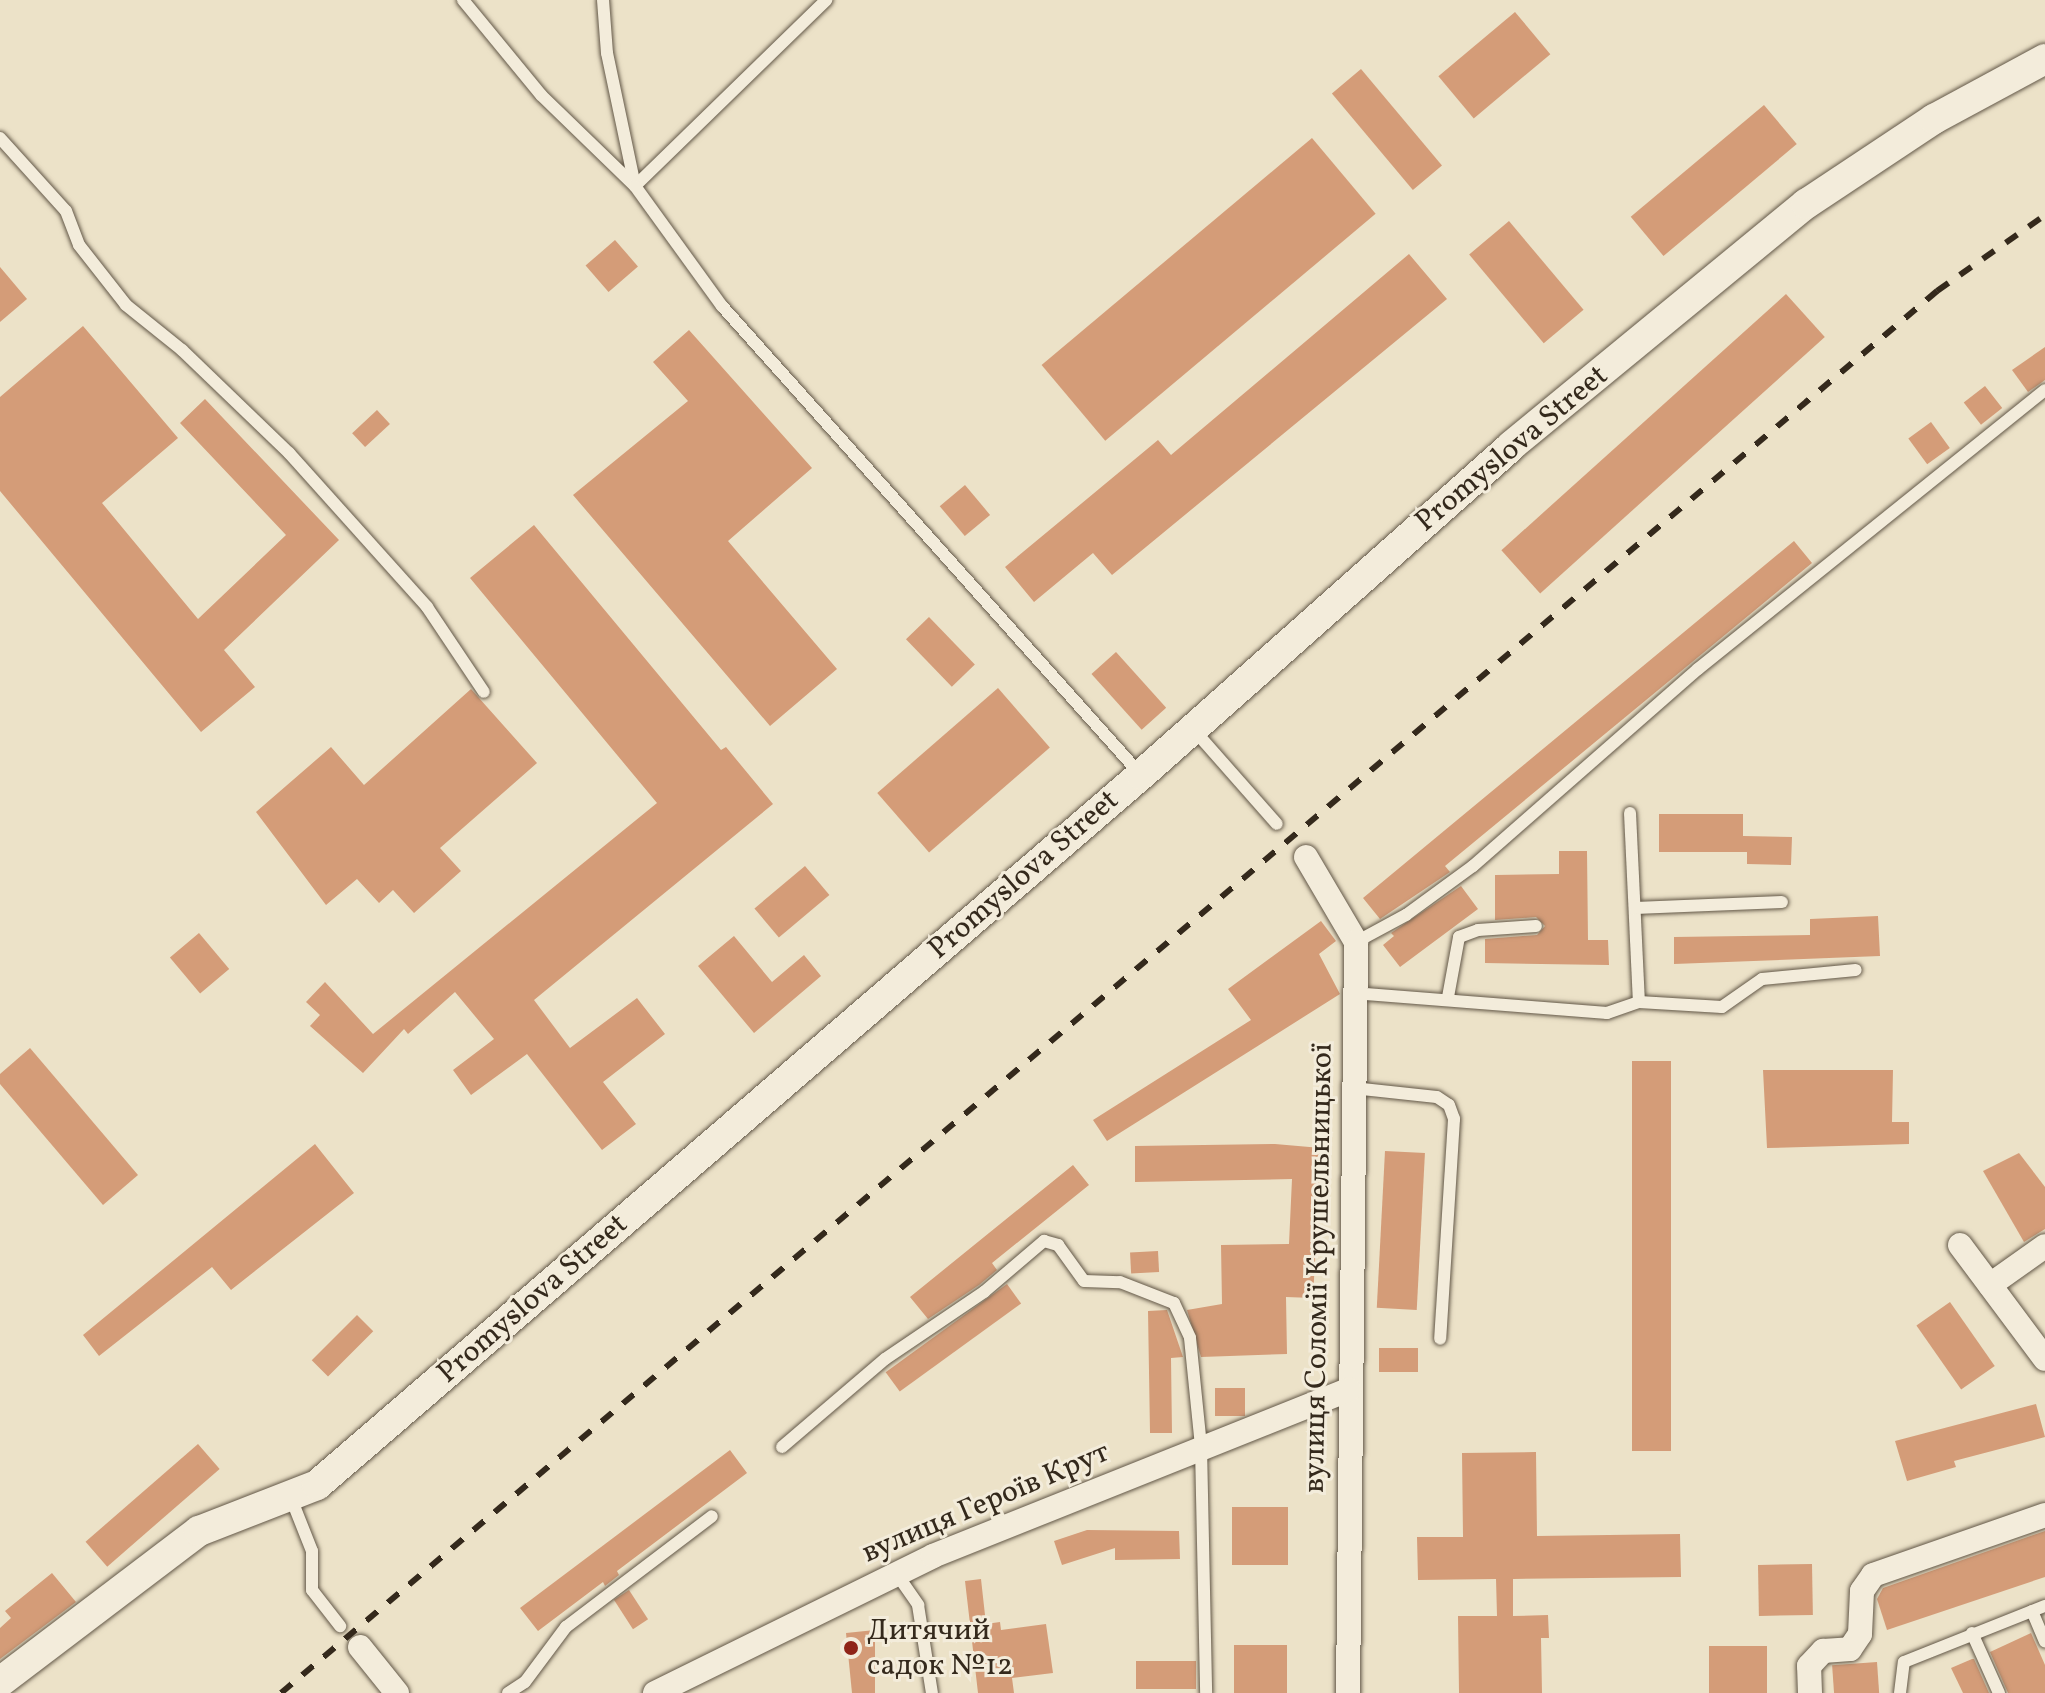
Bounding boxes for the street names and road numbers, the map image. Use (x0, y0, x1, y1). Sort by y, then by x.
street label: Promyslova Street (1408, 358, 1616, 540)
street label: Promyslova Street (921, 783, 1127, 967)
street label: вулиця Соломії Крушельницької (1297, 1043, 1341, 1493)
street label: Promyslova Street (430, 1207, 636, 1391)
street label: вулиця Героїв Крут (857, 1435, 1115, 1571)

